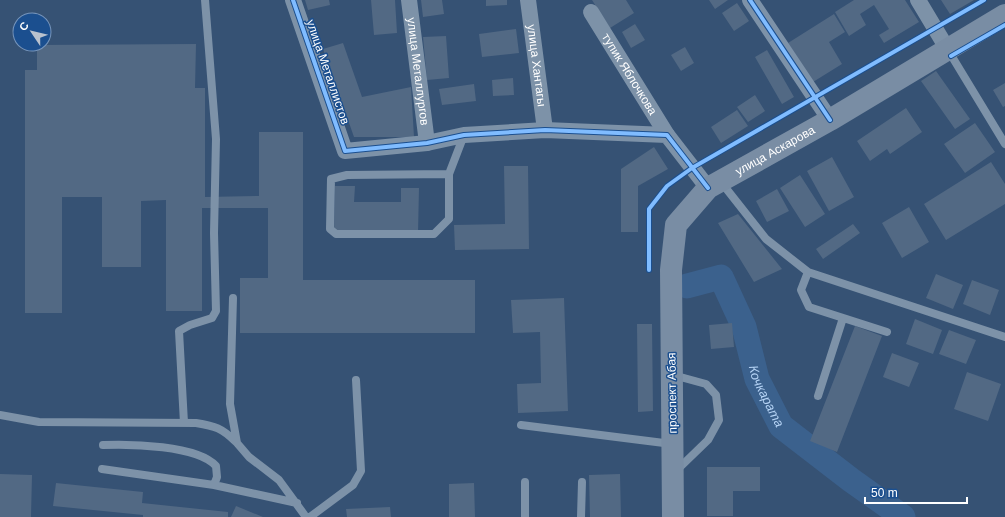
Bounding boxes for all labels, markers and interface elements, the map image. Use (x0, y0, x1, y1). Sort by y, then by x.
north arrow (12, 12, 52, 52)
street label: улица Металлургов (404, 17, 432, 126)
street label: улица Металлистов (303, 18, 353, 126)
text: С (17, 20, 31, 33)
street label: улица Хантагы (524, 23, 549, 107)
street label: тупик Яблочкова (599, 31, 660, 118)
street label: улица Аскарова (733, 123, 818, 178)
street label: проспект Абая (664, 352, 680, 434)
water label: Кочкарата (746, 364, 787, 429)
scale bar (865, 479, 967, 505)
text: 50 m (871, 486, 898, 500)

